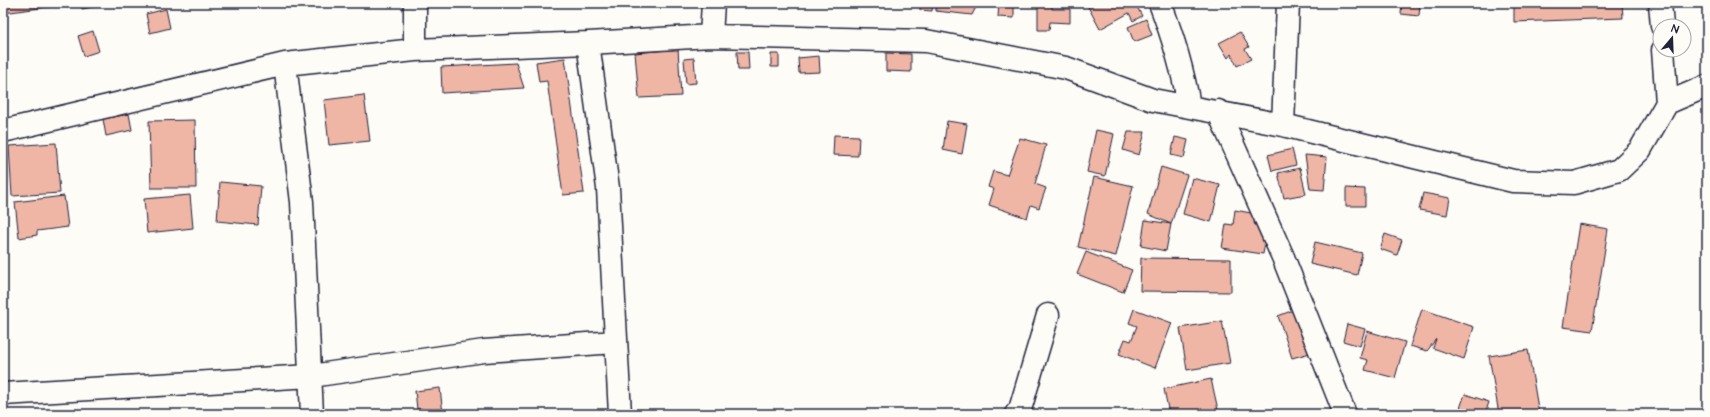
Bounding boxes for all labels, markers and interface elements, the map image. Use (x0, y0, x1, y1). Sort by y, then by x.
north arrow (1652, 18, 1692, 58)
text: N (1669, 21, 1681, 37)

